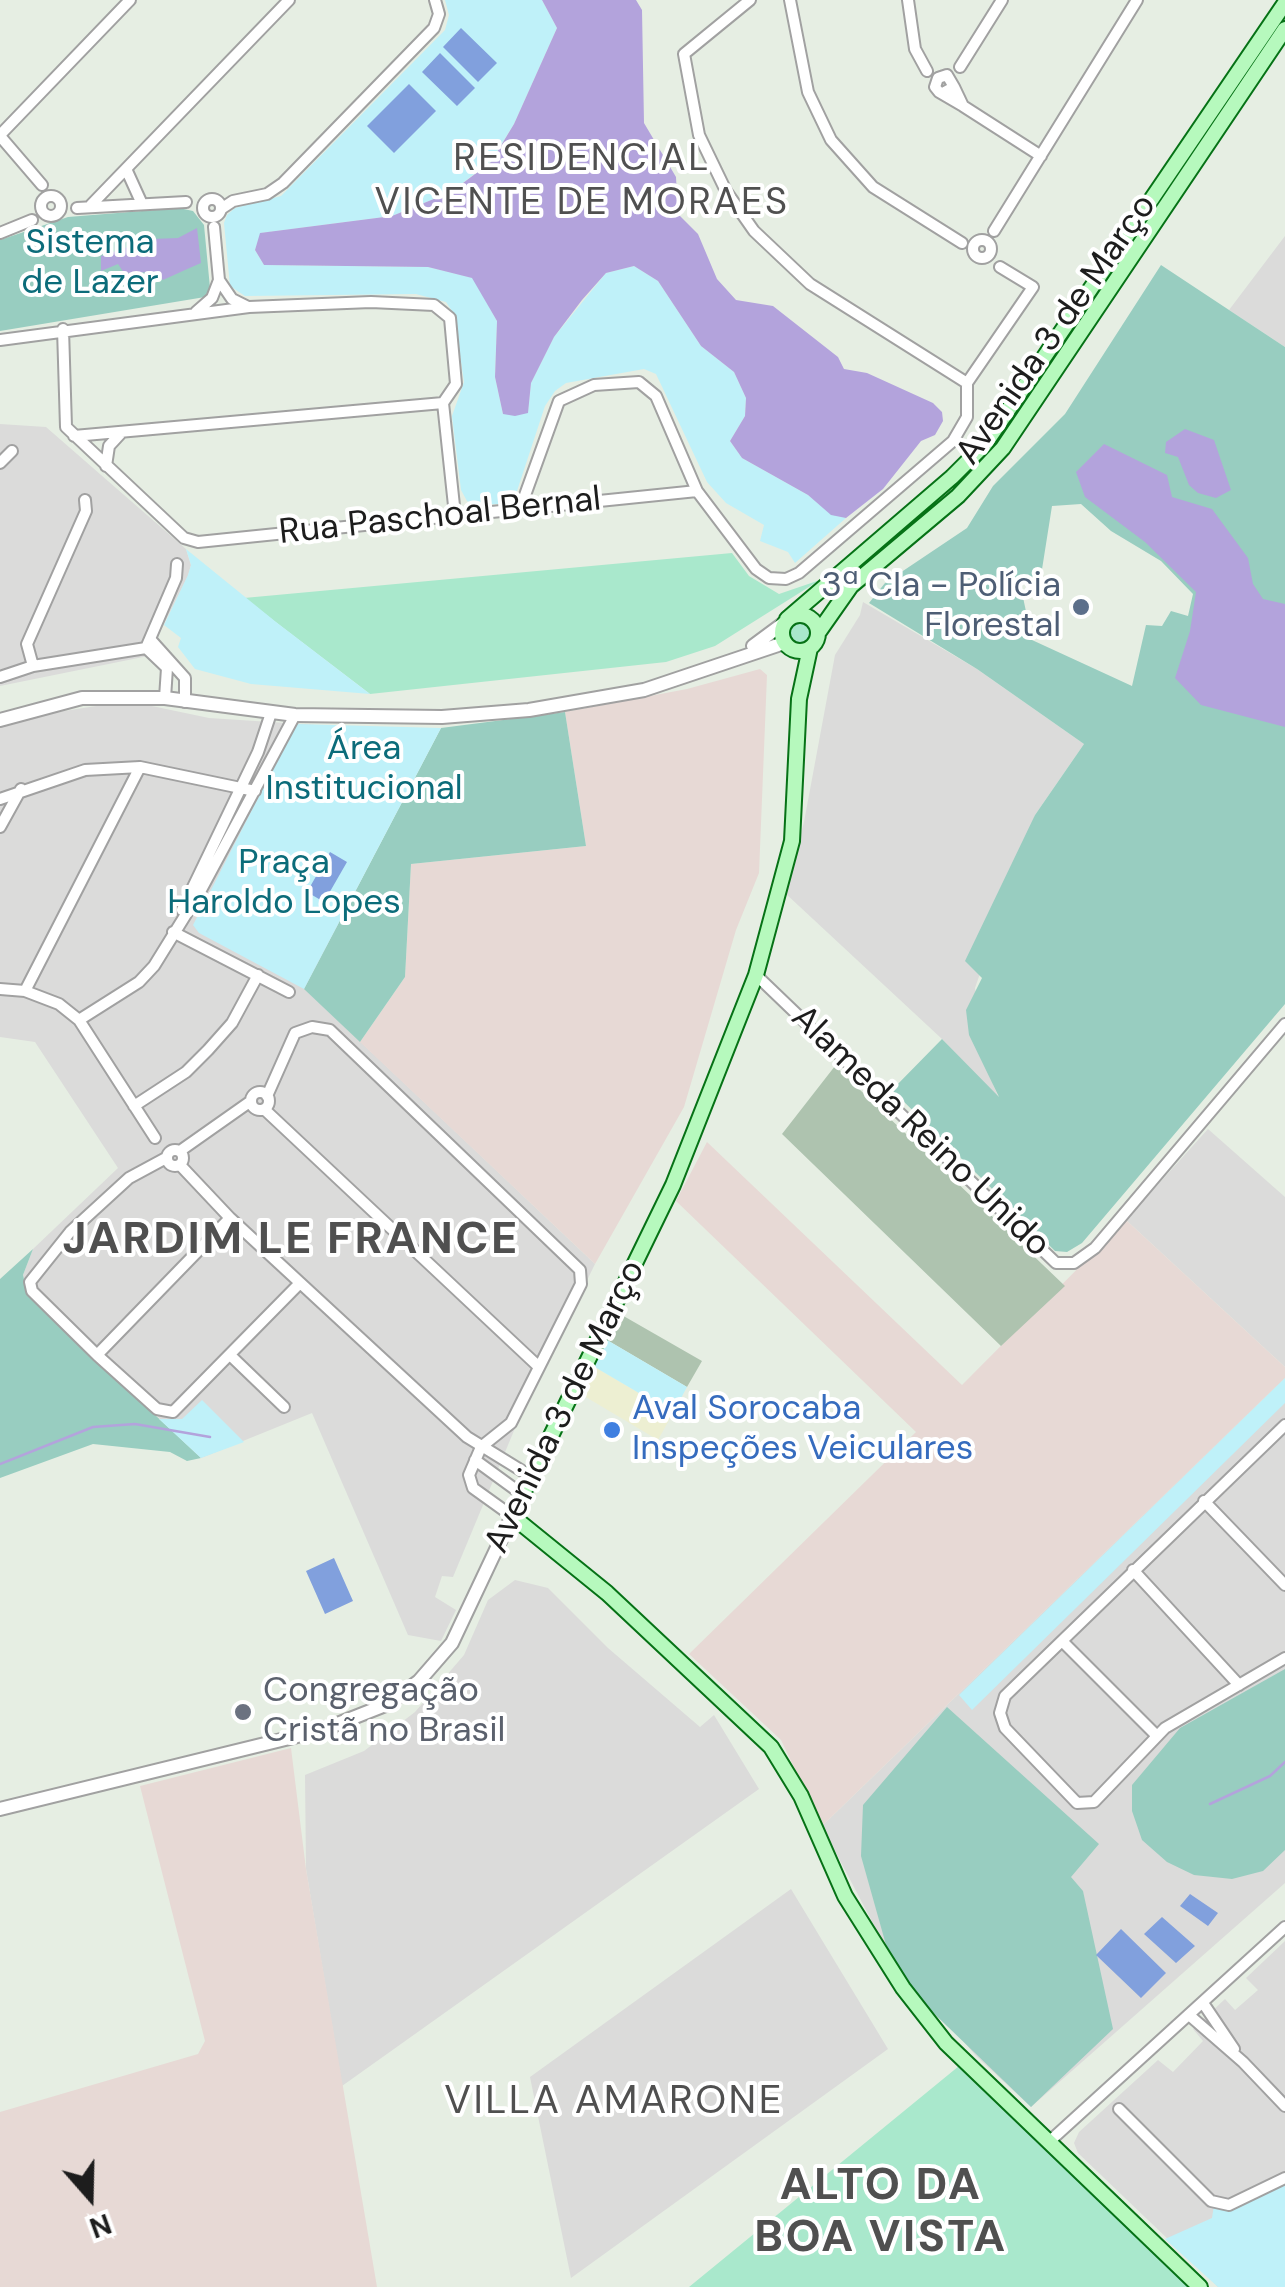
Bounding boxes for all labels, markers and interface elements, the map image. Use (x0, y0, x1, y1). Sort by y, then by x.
district label: RESIDENCIAL VICENTE DE MORAES (374, 137, 790, 226)
street label: Avenida 3 de Março (948, 187, 1166, 473)
park label: Sistema de Lazer (21, 223, 159, 305)
street label: Rua Paschoal Bernal (277, 479, 603, 555)
place label: 3ª CIa - Polícia Florestal (821, 566, 1061, 648)
marker: 3ª CIa - Polícia Florestal (1070, 596, 1092, 618)
park label: Área Institucional (265, 729, 463, 811)
park label: Praça Haroldo Lopes (167, 843, 401, 925)
street label: Alameda Reino Unido (782, 998, 1058, 1266)
district label: JARDIM LE FRANCE (62, 1214, 520, 1268)
street label: Avenida 3 de Março (477, 1254, 655, 1560)
place label: Aval Sorocaba Inspeções Veiculares (632, 1389, 973, 1471)
marker: Aval Sorocaba Inspeções Veiculares (601, 1419, 623, 1441)
place label: Congregação Cristã no Brasil (263, 1671, 505, 1753)
marker: Congregação Cristã no Brasil (232, 1701, 254, 1723)
district label: VILLA AMARONE (444, 2079, 784, 2127)
north arrow (40, 2147, 140, 2247)
district label: ALTO DA BOA VISTA (754, 2160, 1008, 2266)
text: N (85, 2205, 116, 2247)

